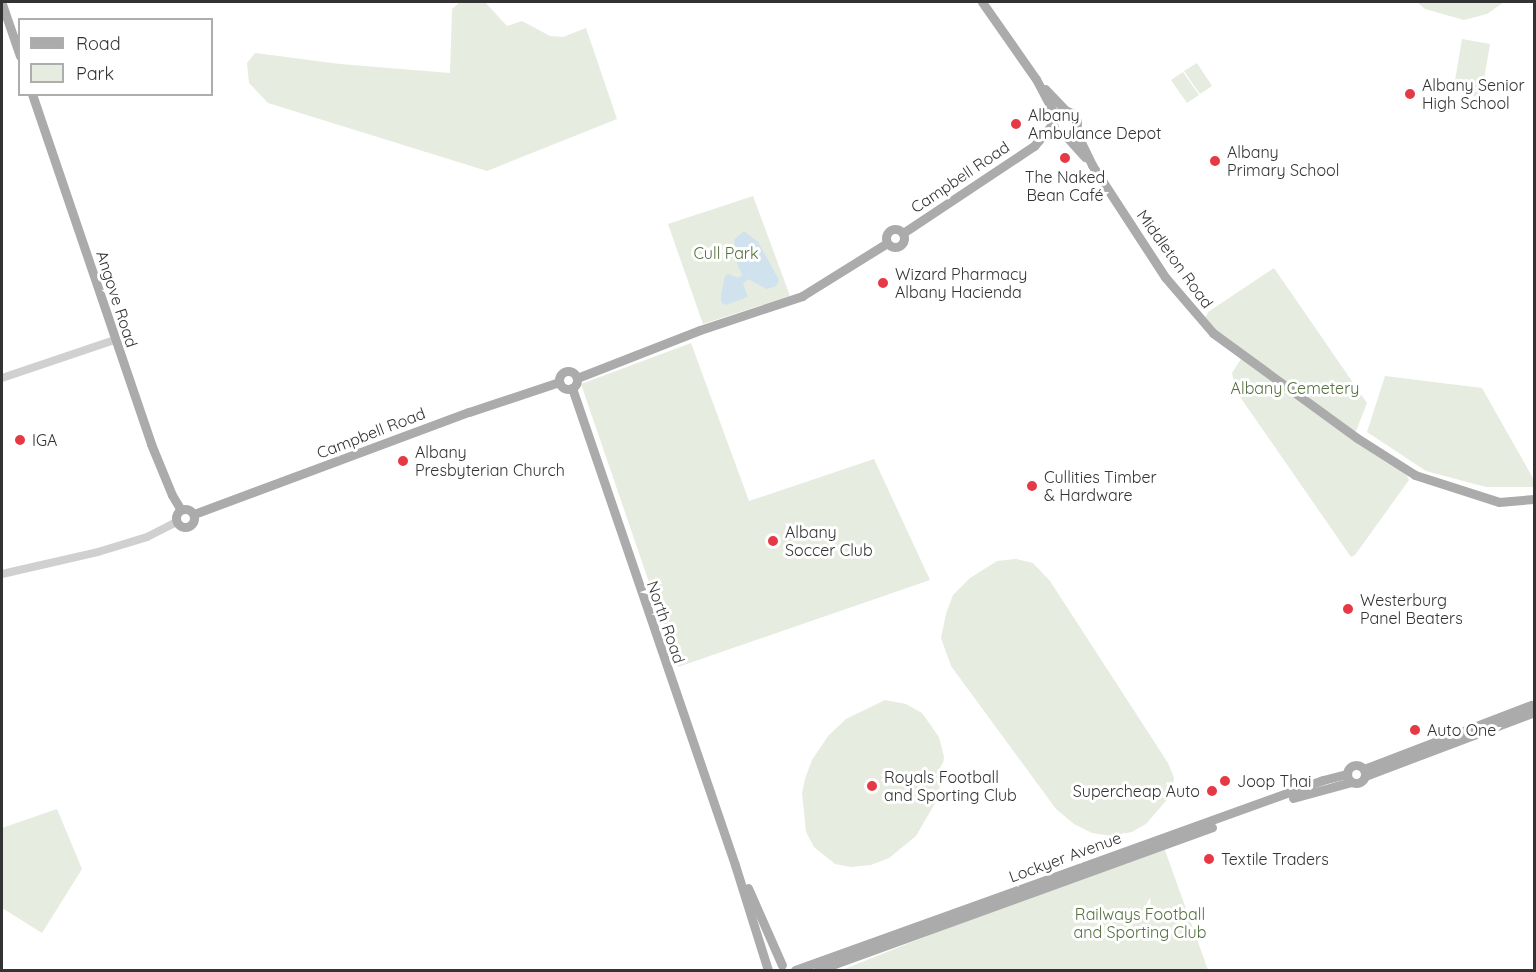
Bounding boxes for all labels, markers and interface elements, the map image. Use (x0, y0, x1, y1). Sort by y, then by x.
legend (18, 18, 213, 96)
text: Road (76, 32, 121, 55)
text: Park (76, 62, 114, 85)
place label: Albany Senior High School (1422, 75, 1525, 113)
marker: Albany Senior High School (1403, 87, 1417, 101)
place label: Albany Ambulance Depot (1028, 105, 1162, 143)
marker: Albany Ambulance Depot (1009, 117, 1023, 131)
street label: Campbell Road (907, 137, 1013, 217)
place label: Albany Primary School (1227, 142, 1339, 180)
marker: The Naked Bean Café (1058, 151, 1072, 165)
marker: Albany Primary School (1208, 154, 1222, 168)
place label: The Naked Bean Café (1025, 167, 1105, 205)
street label: Middleton Road (1133, 206, 1217, 312)
park label: Cull Park (693, 243, 759, 263)
street label: Angove Road (92, 248, 142, 350)
place label: Wizard Pharmacy Albany Hacienda (895, 264, 1027, 302)
marker: Wizard Pharmacy Albany Hacienda (876, 276, 890, 290)
park label: Albany Cemetery (1231, 378, 1359, 398)
street label: Campbell Road (314, 404, 428, 462)
place label: IGA (32, 430, 57, 450)
marker: IGA (13, 433, 27, 447)
place label: Albany Presbyterian Church (415, 442, 565, 480)
marker: Albany Presbyterian Church (396, 454, 410, 468)
place label: Cullities Timber & Hardware (1044, 467, 1157, 505)
marker: Cullities Timber & Hardware (1025, 479, 1039, 493)
place label: Albany Soccer Club (785, 522, 873, 560)
marker: Albany Soccer Club (766, 534, 780, 548)
street label: North Road (643, 578, 689, 666)
place label: Westerburg Panel Beaters (1360, 590, 1463, 628)
marker: Westerburg Panel Beaters (1341, 602, 1355, 616)
place label: Auto One (1427, 720, 1496, 740)
marker: Auto One (1408, 723, 1422, 737)
place label: Royals Football and Sporting Club (884, 767, 1017, 805)
place label: Joop Thai (1237, 771, 1311, 791)
marker: Joop Thai (1218, 774, 1232, 788)
marker: Royals Football and Sporting Club (865, 779, 879, 793)
place label: Supercheap Auto (1073, 781, 1200, 801)
marker: Supercheap Auto (1205, 784, 1219, 798)
street label: Lockyer Avenue (1006, 828, 1124, 886)
place label: Textile Traders (1221, 849, 1329, 869)
marker: Textile Traders (1202, 852, 1216, 866)
park label: Railways Football and Sporting Club (1074, 904, 1206, 942)

